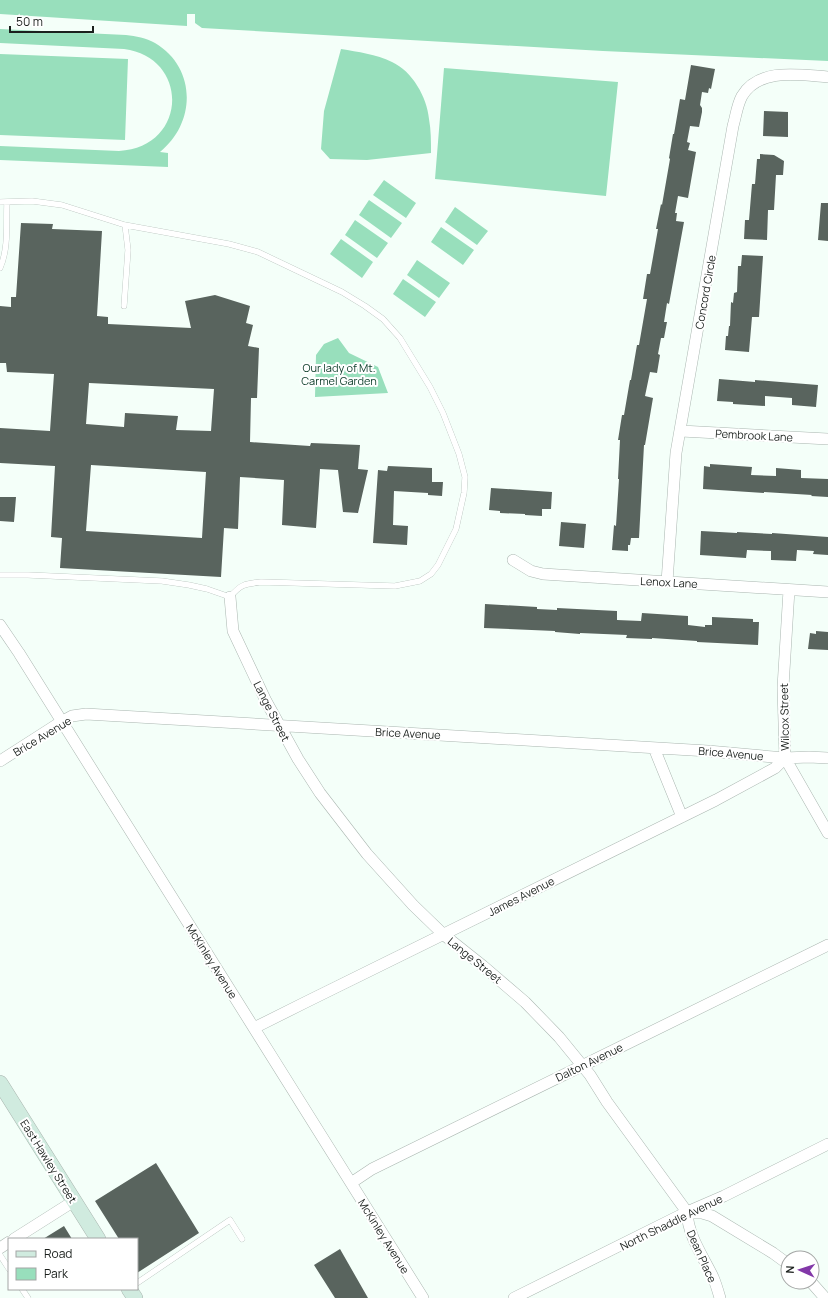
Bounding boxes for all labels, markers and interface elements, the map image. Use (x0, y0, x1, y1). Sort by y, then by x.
scale bar (10, 8, 93, 34)
text: 50 m (16, 13, 43, 30)
street label: Concord Circle (691, 253, 719, 330)
park label: Our lady of Mt. Carmel Garden (301, 360, 377, 388)
street label: Pembrook Lane (715, 425, 794, 445)
street label: Lenox Lane (640, 573, 699, 591)
street label: Lange Street (250, 678, 294, 744)
street label: Wilcox Street (776, 683, 792, 751)
street label: Brice Avenue (10, 712, 74, 759)
street label: Brice Avenue (375, 724, 442, 742)
street label: Brice Avenue (698, 743, 765, 763)
street label: James Avenue (485, 873, 557, 919)
street label: McKinley Avenue (183, 921, 241, 1002)
street label: Lange Street (445, 933, 505, 987)
street label: Dalton Avenue (553, 1039, 626, 1085)
street label: East Hawley Street (17, 1116, 81, 1206)
street label: North Shaddle Avenue (617, 1190, 725, 1253)
street label: McKinley Avenue (355, 1196, 413, 1277)
street label: Dean Place (684, 1227, 721, 1285)
legend (8, 1238, 138, 1290)
text: Road (44, 1245, 72, 1262)
north arrow (780, 1250, 820, 1290)
text: Park (44, 1265, 69, 1282)
text: N (782, 1265, 797, 1274)

